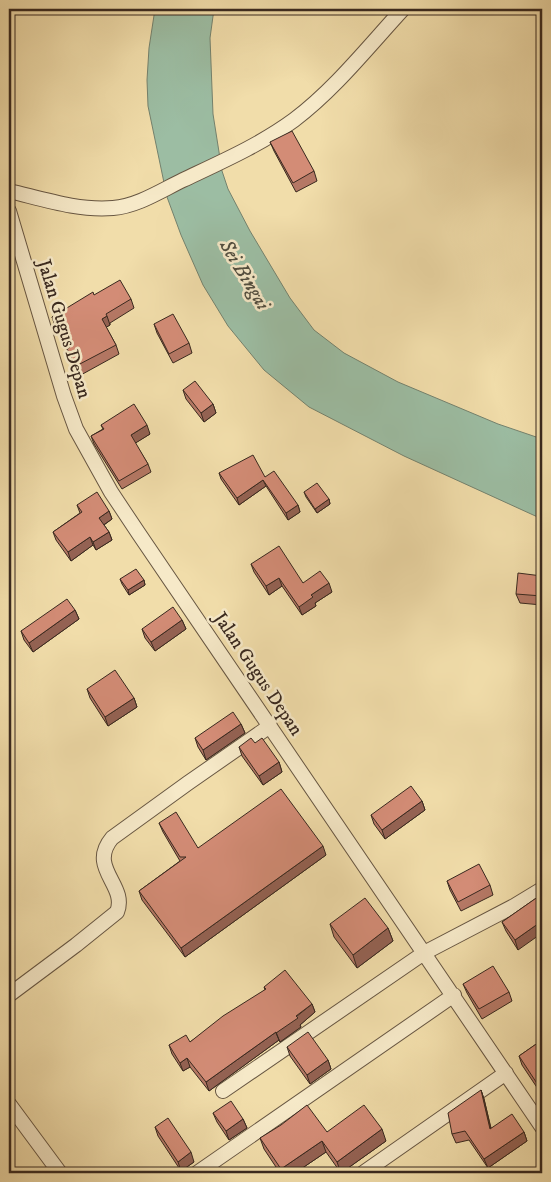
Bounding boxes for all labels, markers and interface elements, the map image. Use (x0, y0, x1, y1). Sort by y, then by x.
water label: Sei Bingai (213, 234, 276, 316)
street label: Jalan Gugus Depan (31, 255, 96, 401)
street label: Jalan Gugus Depan (207, 606, 308, 740)

